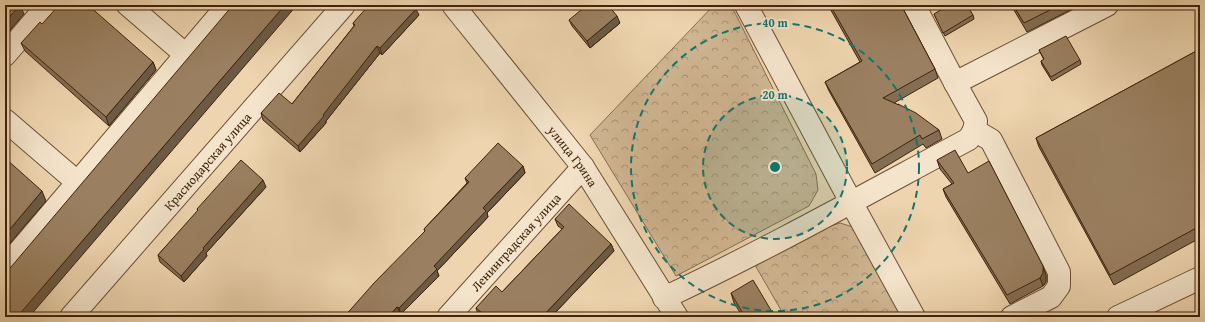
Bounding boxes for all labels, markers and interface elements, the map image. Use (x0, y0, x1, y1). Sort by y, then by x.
text: 40 m (762, 14, 788, 31)
text: 20 m (762, 86, 788, 103)
street label: Краснодарская улица (159, 108, 256, 215)
street label: улица Грина (543, 121, 603, 191)
centre of rings (768, 160, 782, 174)
street label: Ленинградская улица (467, 188, 566, 296)

